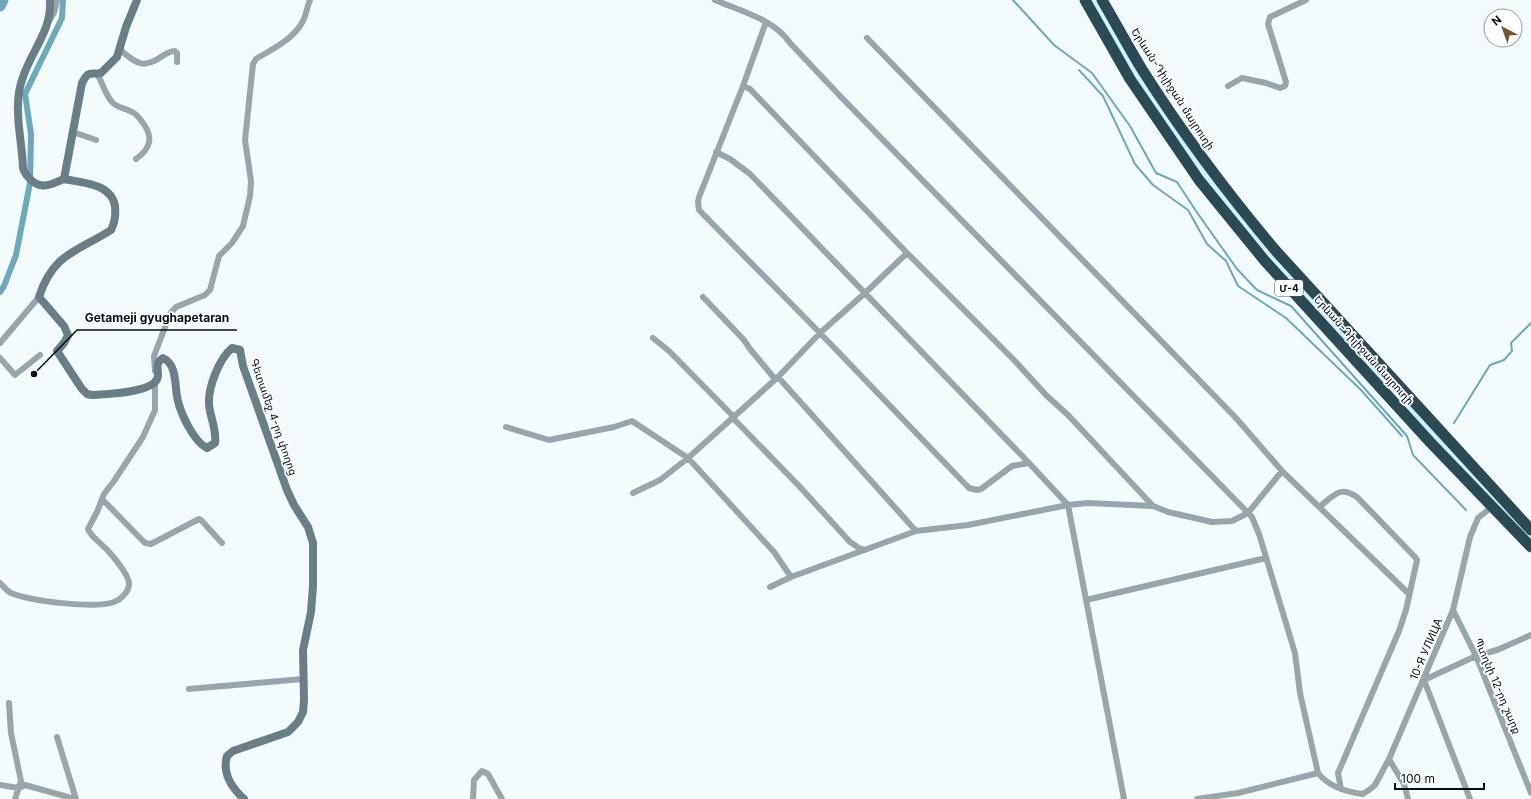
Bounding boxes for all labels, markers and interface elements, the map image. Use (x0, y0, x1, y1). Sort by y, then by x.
north arrow (1483, 8, 1523, 48)
text: N (1489, 12, 1504, 28)
street label: Երևան-Դիլիջան մայրուղի (1128, 25, 1218, 153)
road number: Մ-4 (1275, 280, 1303, 296)
street label: Երևան-Դիլիջան մայրուղի (1311, 292, 1417, 408)
callout: Getameji gyughapetaran (77, 306, 237, 330)
text: Getameji gyughapetaran (85, 310, 229, 325)
street label: Գետամեջ 4-րդ փողոց (247, 357, 301, 477)
street label: 10-Я УЛИЦА (1407, 616, 1445, 682)
street label: Պտղնի 12-րդ շարք (1472, 636, 1524, 736)
scale bar (1395, 765, 1484, 791)
text: 100 m (1401, 771, 1435, 786)

